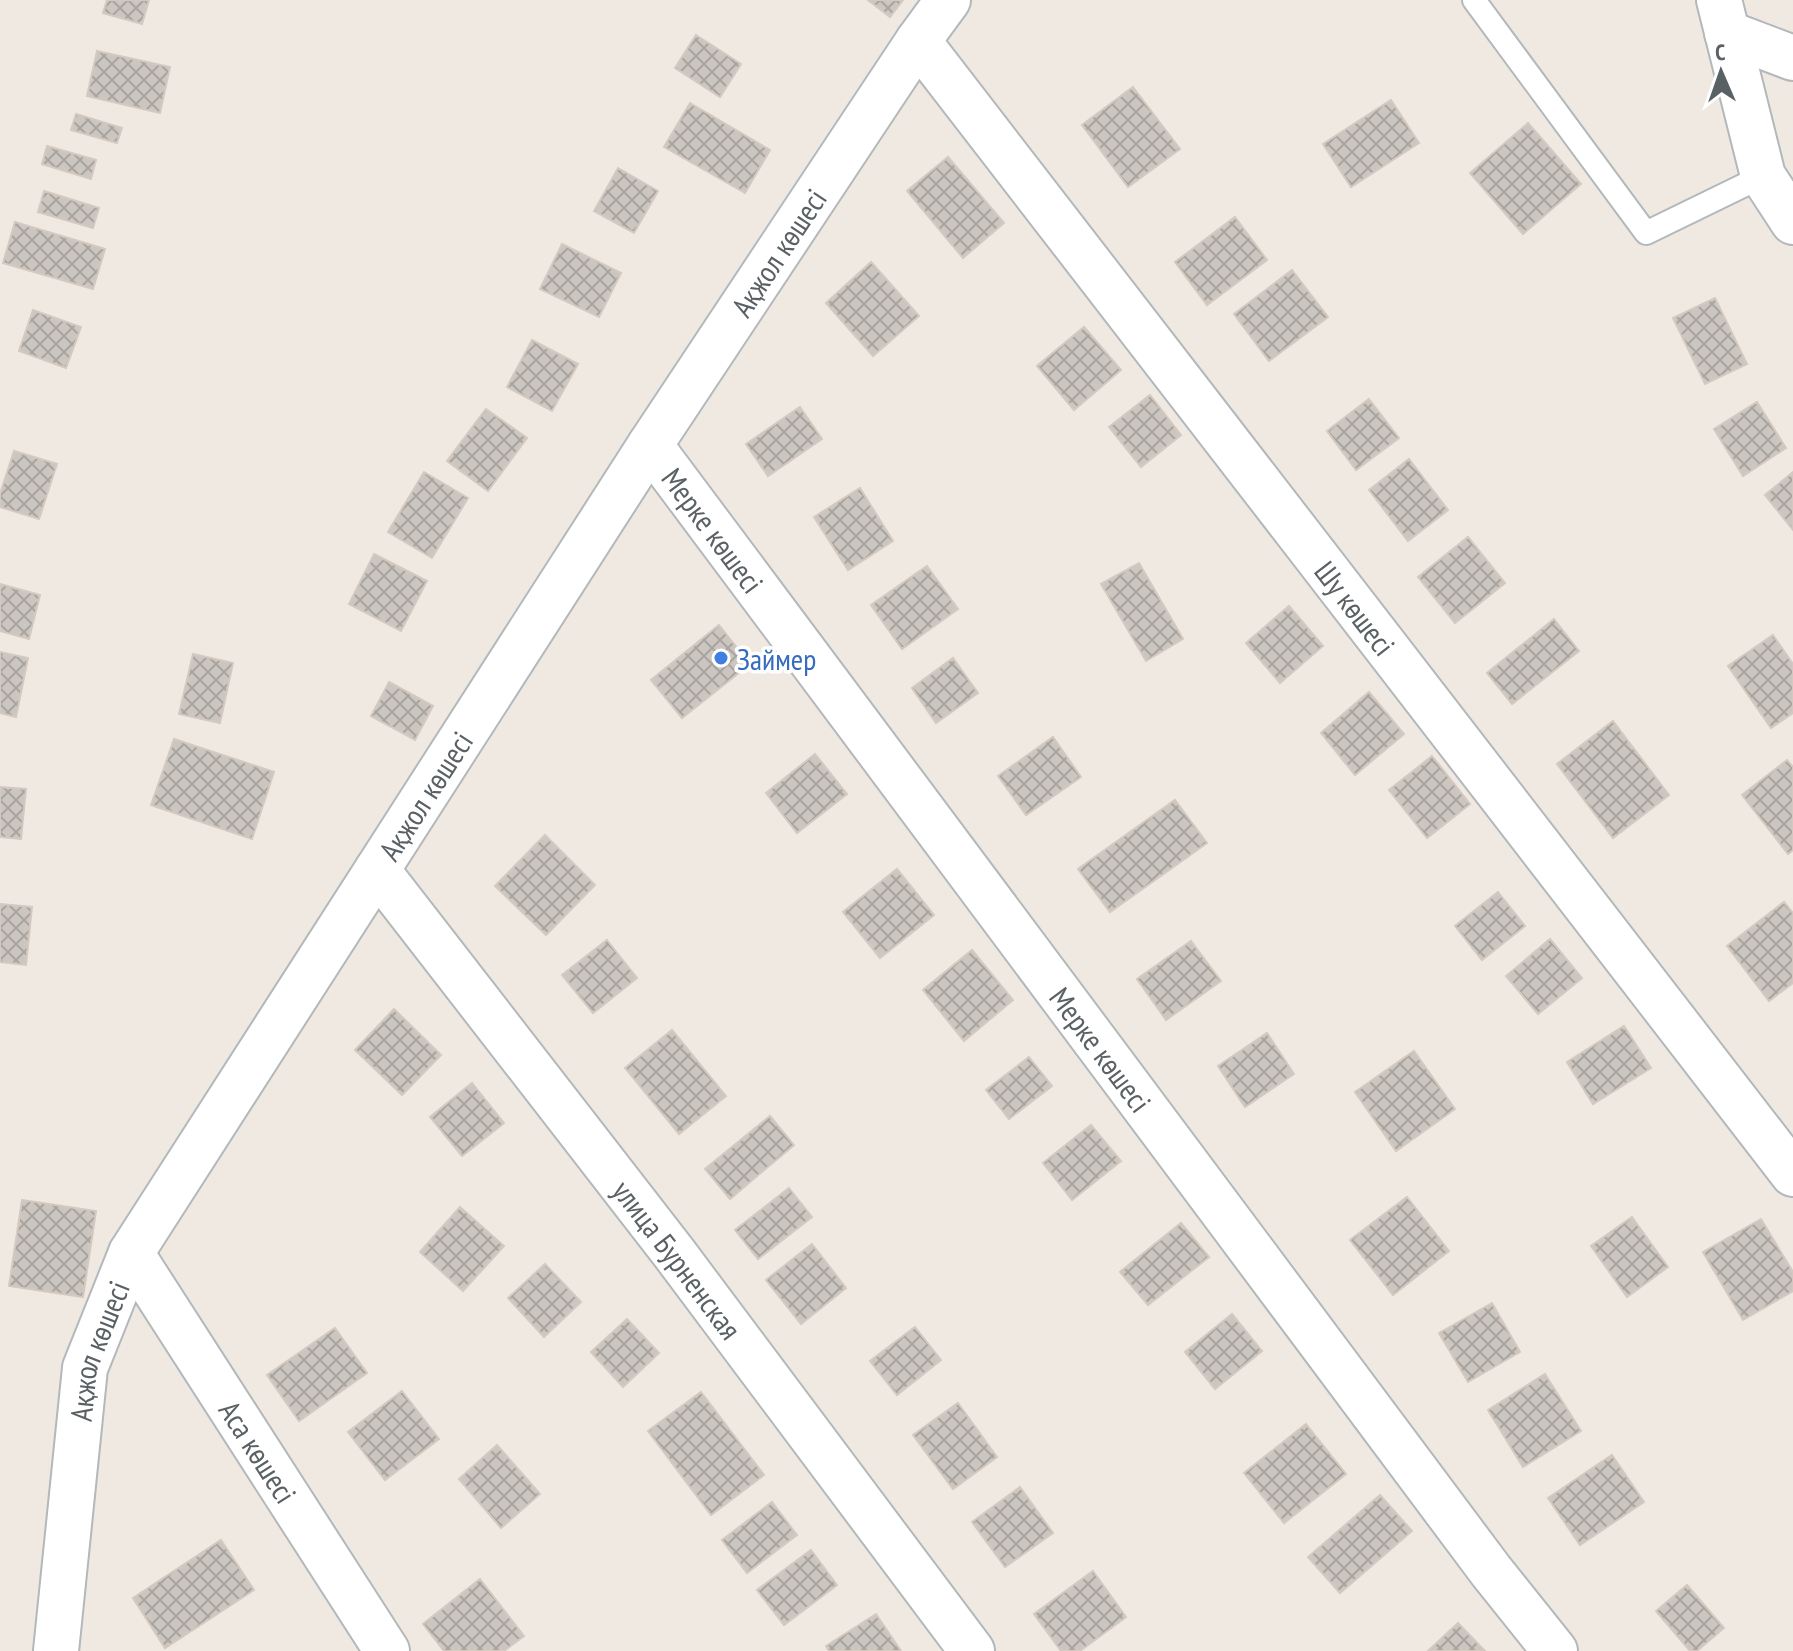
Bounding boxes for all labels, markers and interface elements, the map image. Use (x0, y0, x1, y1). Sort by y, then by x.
north arrow (1681, 32, 1761, 112)
text: С (1715, 38, 1726, 66)
street label: Ақжол көшесі (721, 181, 834, 324)
street label: Мерке көшесі (654, 460, 773, 600)
street label: Шу көшесі (1307, 553, 1404, 663)
place label: Займер (737, 639, 816, 678)
marker: Займер (712, 649, 730, 667)
street label: Ақжол көшесі (369, 724, 481, 867)
street label: Мерке көшесі (1042, 979, 1161, 1119)
street label: улица Бурненская (605, 1172, 751, 1347)
street label: Ақжол көшесі (60, 1275, 137, 1423)
street label: Аса көшесі (211, 1393, 306, 1510)

